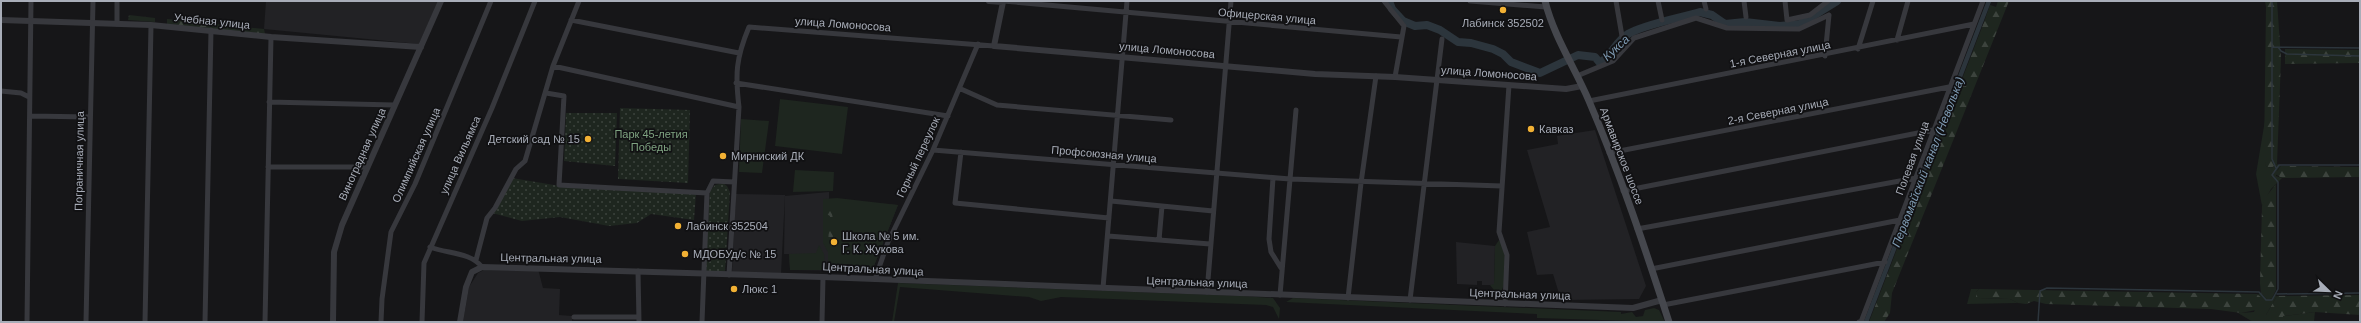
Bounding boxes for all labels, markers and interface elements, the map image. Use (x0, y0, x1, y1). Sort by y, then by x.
marker: Лабинск 352502 (1498, 5, 1508, 15)
street label: Офицерская улица (1218, 6, 1317, 26)
street label: Учебная улица (173, 11, 252, 31)
street label: улица Ломоносова (795, 15, 892, 33)
place label: Лабинск 352502 (1462, 17, 1544, 29)
water label: Кукса (1600, 32, 1632, 64)
street label: 1-я Северная улица (1729, 38, 1832, 70)
street label: улица Ломоносова (1119, 40, 1216, 60)
street label: улица Ломоносова (1441, 64, 1538, 82)
water label: Первомайский канал (Неволька) (1889, 75, 1967, 249)
street label: 2-я Северная улица (1727, 95, 1830, 127)
street label: Виноградная улица (336, 105, 388, 202)
street label: Олимпийская улица (390, 105, 443, 204)
street label: Армавирское шоссе (1598, 106, 1646, 206)
street label: Пограничная улица (72, 110, 86, 211)
street label: улица Вильямса (437, 113, 483, 196)
street label: Горный переулок (894, 115, 942, 199)
street label: Полевая улица (1893, 119, 1931, 196)
place label: Кавказ (1539, 123, 1573, 135)
marker: Кавказ (1526, 124, 1536, 134)
park label: Парк 45-летия Победы (614, 128, 688, 153)
place label: Детский сад № 15 (488, 133, 580, 145)
marker: Детский сад № 15 (583, 134, 593, 144)
street label: Профсоюзная улица (1051, 143, 1158, 165)
place label: Мирниский ДК (731, 150, 805, 162)
marker: Мирниский ДК (718, 151, 728, 161)
place label: Лабинск 352504 (686, 220, 768, 232)
marker: Лабинск 352504 (673, 221, 683, 231)
place label: Школа № 5 им. Г. К. Жукова (842, 230, 919, 255)
marker: Школа № 5 им. Г. К. Жукова (829, 237, 839, 247)
place label: МДОБУд/с № 15 (693, 248, 776, 260)
marker: МДОБУд/с № 15 (680, 249, 690, 259)
street label: Центральная улица (500, 251, 603, 265)
street label: Центральная улица (822, 260, 925, 278)
north arrow (2309, 271, 2349, 311)
street label: Центральная улица (1146, 274, 1249, 290)
place label: Люкс 1 (742, 283, 777, 295)
marker: Люкс 1 (729, 284, 739, 294)
street label: Центральная улица (1469, 286, 1572, 302)
text: N (2331, 289, 2345, 301)

